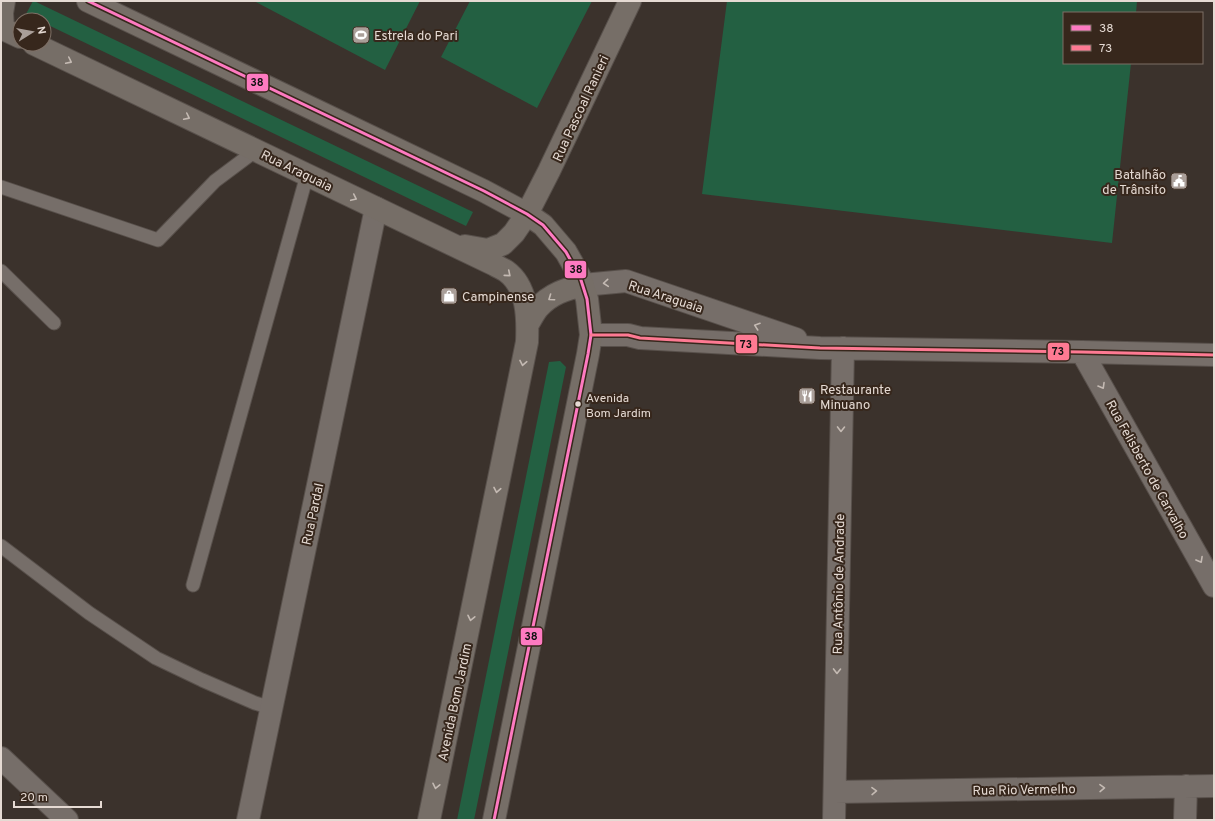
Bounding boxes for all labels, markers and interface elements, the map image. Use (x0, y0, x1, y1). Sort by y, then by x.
north arrow (12, 12, 52, 52)
legend (1063, 12, 1203, 64)
text: 38 (1099, 21, 1114, 37)
text: N (33, 25, 48, 35)
sports icon: Estrela do Pari (351, 25, 371, 45)
place label: Estrela do Pari (374, 29, 458, 45)
text: 73 (1099, 41, 1112, 57)
street label: Rua Pascoal Ranieri (550, 53, 613, 165)
one-way arrow (65, 56, 73, 64)
line badge: 38 (246, 73, 269, 92)
text: 38 (250, 76, 264, 90)
one-way arrow (182, 112, 190, 120)
street label: Rua Araguaia (258, 148, 335, 196)
place label: Batalhão de Trânsito (1102, 168, 1166, 199)
public building icon: Batalhão de Trânsito (1169, 171, 1189, 191)
one-way arrow (350, 193, 358, 201)
line badge: 38 (564, 260, 587, 279)
text: 38 (569, 263, 583, 277)
one-way arrow (504, 269, 511, 276)
one-way arrow (603, 278, 609, 287)
street label: Rua Araguaia (626, 278, 705, 318)
shop icon: Campinense (439, 286, 459, 306)
place label: Campinense (462, 290, 534, 306)
one-way arrow (548, 293, 555, 300)
one-way arrow (753, 322, 760, 331)
line badge: 73 (735, 334, 758, 354)
text: 73 (740, 338, 752, 352)
line badge: 73 (1047, 342, 1070, 361)
text: 73 (1052, 345, 1064, 359)
one-way arrow (519, 360, 527, 366)
one-way arrow (1097, 382, 1104, 389)
place label: Restaurante Minuano (820, 383, 891, 414)
restaurant icon: Restaurante Minuano (797, 386, 817, 406)
place label: Avenida Bom Jardim (586, 391, 651, 422)
street label: Rua Felisberto de Carvalho (1101, 398, 1191, 542)
marker: Avenida Bom Jardim (573, 399, 583, 409)
one-way arrow (837, 426, 845, 432)
street label: Rua Pardal (300, 482, 328, 547)
one-way arrow (493, 487, 502, 493)
street label: Rua Antônio de Andrade (831, 513, 849, 655)
one-way arrow (1195, 556, 1202, 563)
one-way arrow (468, 614, 476, 621)
line badge: 38 (520, 627, 543, 646)
text: 38 (524, 630, 538, 644)
street label: Avenida Bom Jardim (436, 642, 476, 763)
one-way arrow (833, 668, 841, 674)
street label: Rua Rio Vermelho (972, 782, 1076, 800)
scale bar (14, 783, 101, 809)
one-way arrow (433, 783, 441, 789)
one-way arrow (1099, 783, 1105, 792)
one-way arrow (871, 787, 877, 796)
text: 20 m (20, 790, 48, 806)

